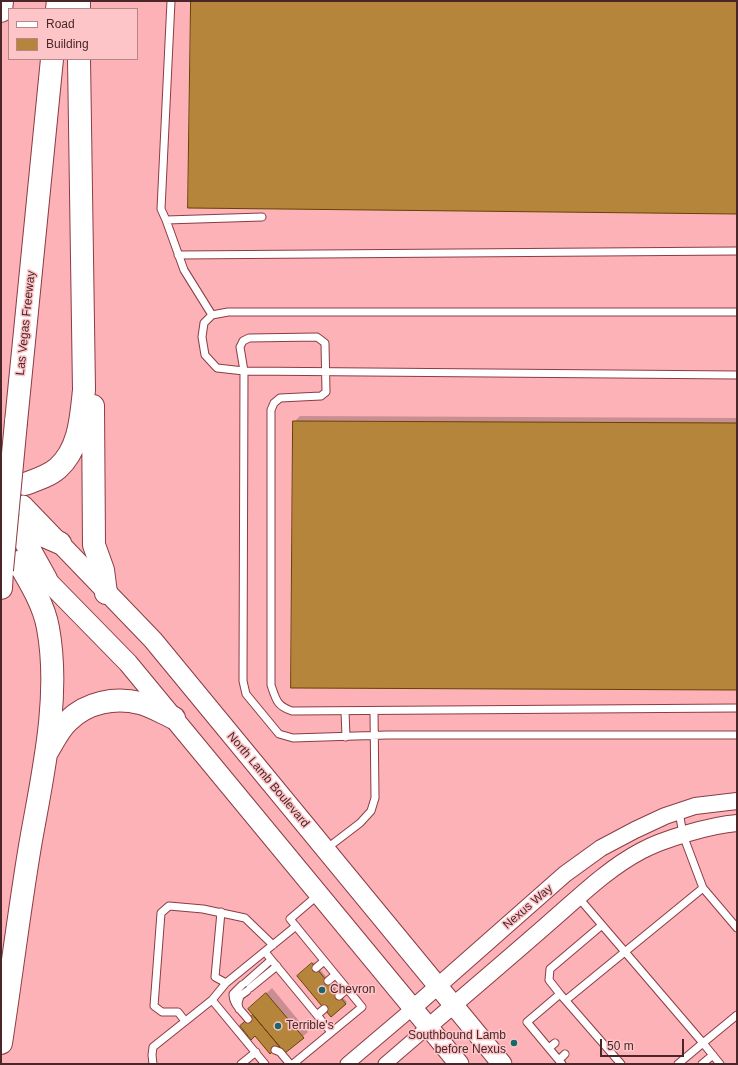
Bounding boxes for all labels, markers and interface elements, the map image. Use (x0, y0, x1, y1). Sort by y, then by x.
legend (8, 8, 138, 60)
text: Road (46, 17, 75, 31)
text: Building (46, 37, 89, 51)
street label: Las Vegas Freeway (13, 270, 39, 376)
street label: North Lamb Boulevard (224, 729, 312, 831)
street label: Nexus Way (500, 882, 556, 932)
place label: Chevron (330, 983, 375, 997)
marker: Chevron (317, 985, 327, 995)
place label: Terrible's (286, 1019, 334, 1033)
marker: Terrible's (273, 1021, 283, 1031)
place label: Southbound Lamb before Nexus (408, 1029, 506, 1057)
scale bar (602, 1031, 686, 1057)
marker: Southbound Lamb before Nexus (509, 1038, 519, 1048)
text: 50 m (607, 1039, 634, 1053)

